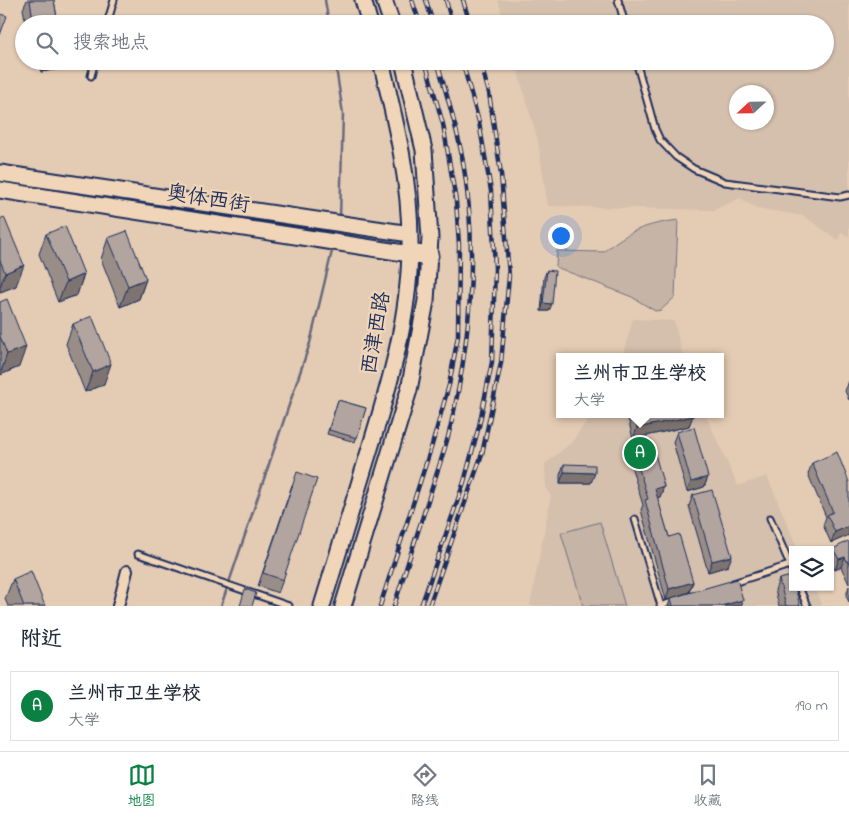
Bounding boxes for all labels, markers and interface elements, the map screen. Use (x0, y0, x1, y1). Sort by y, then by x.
search box (15, 15, 834, 70)
icon: search (33, 29, 61, 57)
text: 搜索地点 (73, 30, 149, 57)
north arrow (729, 85, 774, 130)
street label: 奥体西街 (164, 179, 252, 221)
your location (548, 223, 574, 249)
street label: 西津西路 (355, 289, 399, 377)
popup (556, 353, 724, 418)
text: 兰州市卫生学校 (573, 361, 707, 388)
text: 大学 (573, 389, 606, 413)
pin: A (624, 434, 656, 472)
map controls (789, 546, 834, 591)
button: layers (789, 546, 834, 591)
text: 附近 (20, 625, 62, 655)
text: 兰州市卫生学校 (68, 681, 201, 708)
text: A (32, 694, 42, 718)
text: 190 m (795, 694, 828, 718)
text: 大学 (68, 709, 100, 733)
tab: 地图 (128, 761, 156, 812)
tab: 路线 (411, 761, 439, 812)
tab: 收藏 (694, 761, 722, 812)

